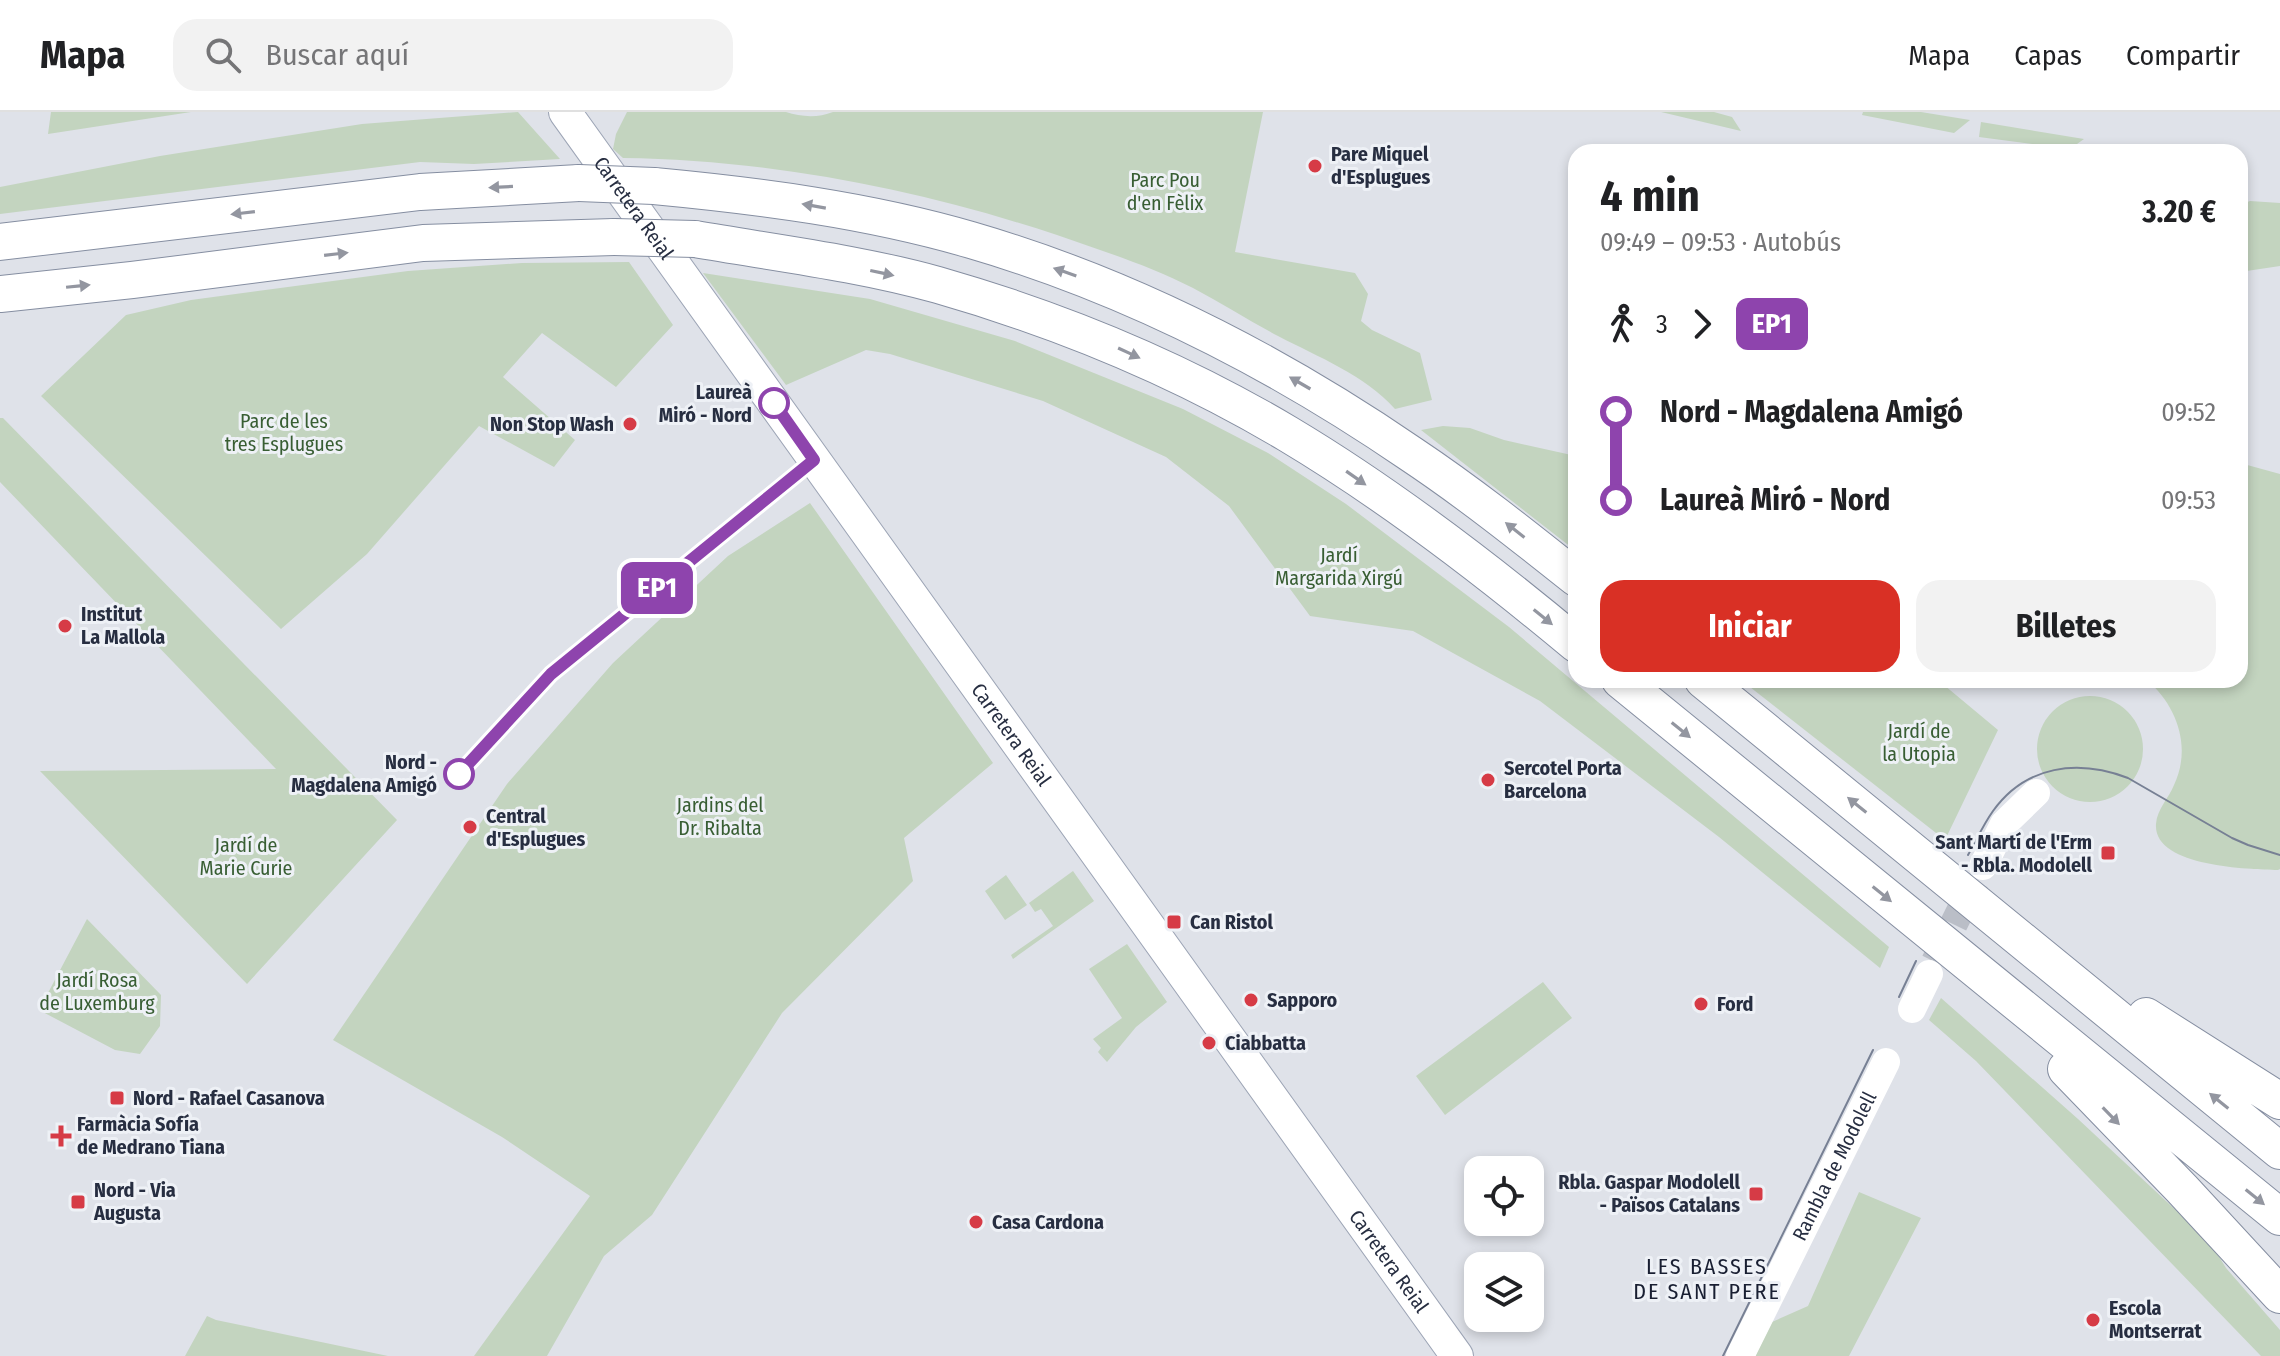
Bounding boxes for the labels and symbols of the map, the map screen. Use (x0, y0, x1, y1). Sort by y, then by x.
place label: Pare Miquel d'Esplugues (1331, 142, 1430, 189)
street label: Carretera Reial (589, 152, 679, 264)
marker: Pare Miquel d'Esplugues (1306, 157, 1324, 175)
park label: Parc Pou d'en Fèlix (1127, 168, 1204, 215)
one-way arrow (488, 181, 513, 194)
one-way arrow (802, 199, 827, 212)
one-way arrow (230, 206, 255, 219)
one-way arrow (324, 248, 349, 261)
one-way arrow (1053, 265, 1077, 277)
one-way arrow (870, 267, 895, 280)
one-way arrow (65, 279, 90, 292)
one-way arrow (1117, 346, 1140, 360)
one-way arrow (1289, 376, 1311, 390)
place label: Laureà Miró - Nord (659, 380, 752, 427)
marker: Laureà Miró - Nord (759, 388, 789, 418)
park label: Parc de les tres Esplugues (225, 409, 343, 456)
place label: Non Stop Wash (490, 412, 614, 436)
marker: Non Stop Wash (621, 415, 639, 433)
one-way arrow (1346, 470, 1367, 485)
one-way arrow (1505, 522, 1525, 538)
park label: Jardí Margarida Xirgú (1275, 543, 1403, 590)
line badge: EP1 (611, 562, 703, 614)
place label: Institut La Mallola (81, 602, 165, 649)
one-way arrow (1533, 608, 1553, 625)
marker: Institut La Mallola (56, 617, 74, 635)
street label: Carretera Reial (966, 679, 1056, 790)
park label: Jardí de la Utopia (1882, 719, 1956, 766)
one-way arrow (1670, 721, 1691, 738)
place label: Nord - Magdalena Amigó (291, 750, 437, 797)
place label: Sercotel Porta Barcelona (1504, 756, 1622, 803)
marker: Nord - Magdalena Amigó (444, 759, 474, 789)
marker: Sercotel Porta Barcelona (1479, 771, 1497, 789)
park label: Jardins del Dr. Ribalta (676, 793, 764, 840)
one-way arrow (1847, 797, 1867, 814)
place label: Central d'Esplugues (486, 804, 585, 851)
marker: Central d'Esplugues (461, 818, 479, 836)
place label: Sant Martí de l'Erm - Rbla. Modolell (1935, 830, 2093, 877)
park label: Jardí de Marie Curie (200, 833, 292, 880)
marker: Sant Martí de l'Erm - Rbla. Modolell (2099, 844, 2117, 862)
one-way arrow (1872, 885, 1892, 902)
place label: Can Ristol (1190, 910, 1273, 934)
marker: Can Ristol (1165, 913, 1183, 931)
park label: Jardí Rosa de Luxemburg (39, 968, 155, 1015)
place label: Sapporo (1267, 988, 1337, 1012)
marker: Sapporo (1242, 991, 1260, 1009)
place label: Ford (1717, 992, 1753, 1016)
marker: Ford (1692, 995, 1710, 1013)
place label: Ciabbatta (1225, 1031, 1306, 1055)
marker: Ciabbatta (1200, 1034, 1218, 1052)
place label: Nord - Rafael Casanova (133, 1086, 325, 1110)
street label: Rambla de Modolell (1787, 1088, 1881, 1245)
marker: Nord - Rafael Casanova (108, 1089, 126, 1107)
one-way arrow (2209, 1093, 2230, 1110)
one-way arrow (2102, 1106, 2120, 1125)
place label: Farmàcia Sofía de Medrano Tiana (77, 1112, 225, 1159)
marker: Farmàcia Sofía de Medrano Tiana (52, 1127, 70, 1145)
place label: Rbla. Gaspar Modolell - Països Catalans (1558, 1170, 1741, 1217)
place label: Nord - Via Augusta (93, 1178, 176, 1225)
marker: Rbla. Gaspar Modolell - Països Catalans (1747, 1185, 1765, 1203)
one-way arrow (2245, 1188, 2265, 1205)
marker: Nord - Via Augusta (69, 1193, 87, 1211)
street label: Carretera Reial (1344, 1205, 1434, 1317)
place label: Casa Cardona (992, 1210, 1104, 1234)
marker: Casa Cardona (967, 1213, 985, 1231)
district label: LES BASSES DE SANT PERE (1633, 1253, 1781, 1305)
place label: Escola Montserrat (2109, 1296, 2203, 1343)
marker: Escola Montserrat (2084, 1311, 2102, 1329)

